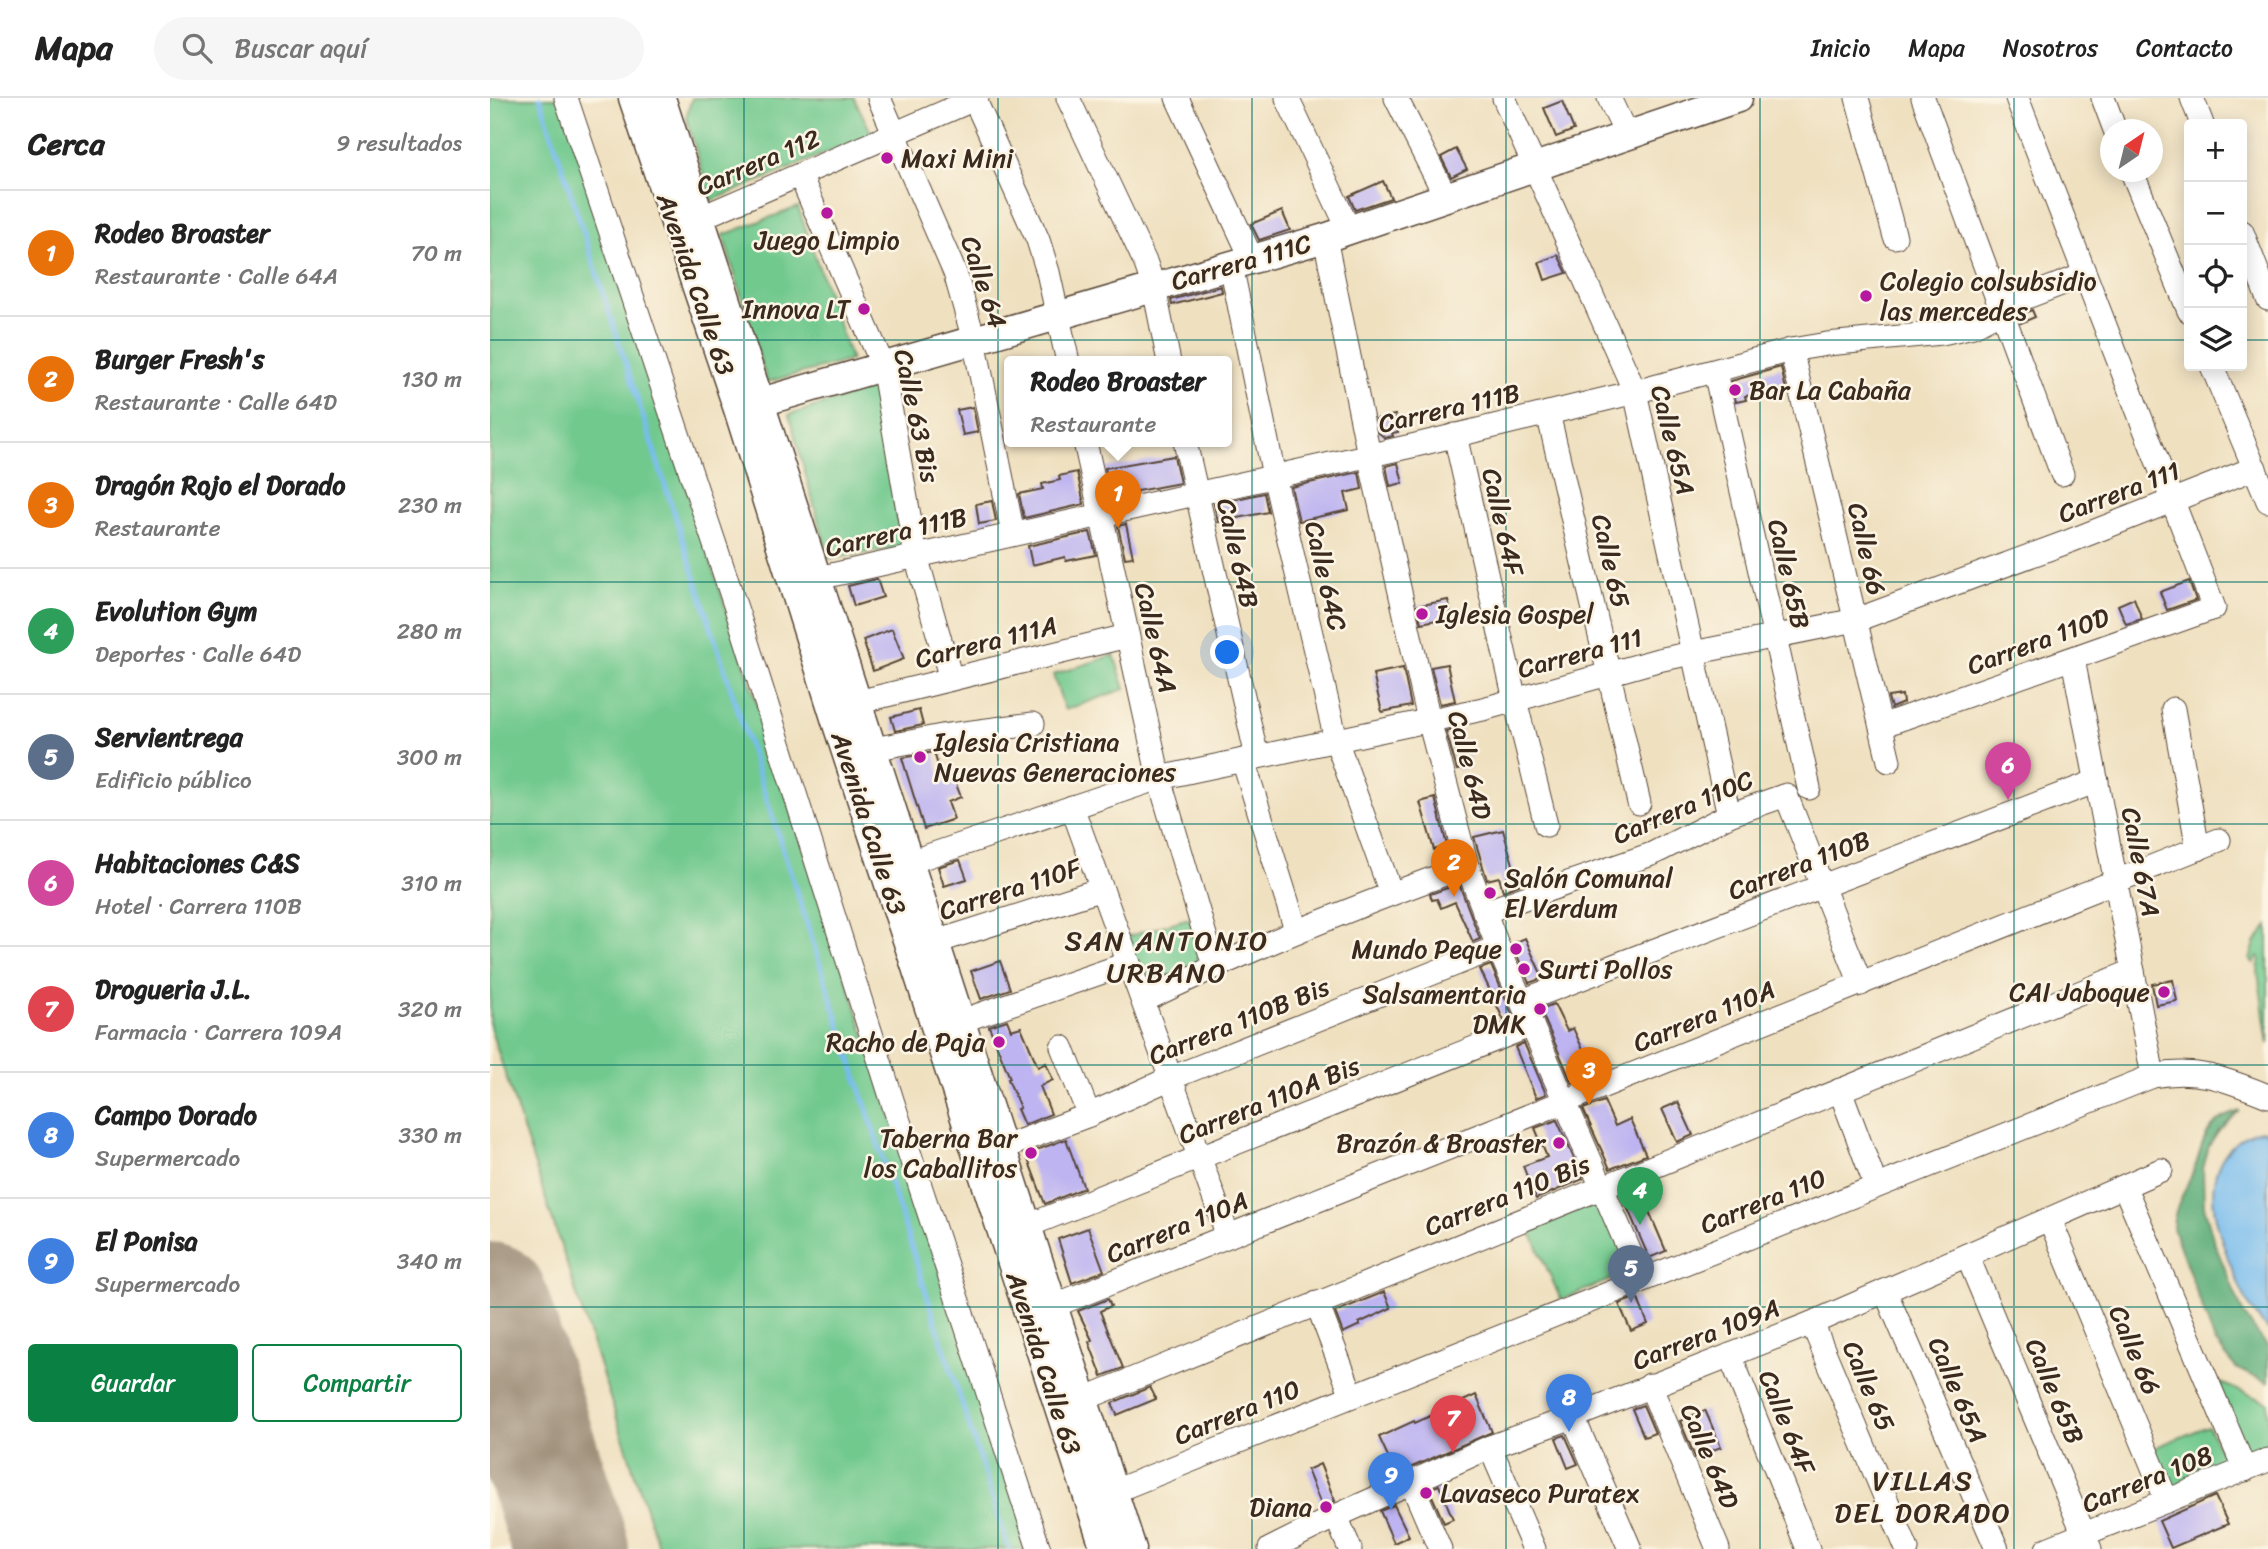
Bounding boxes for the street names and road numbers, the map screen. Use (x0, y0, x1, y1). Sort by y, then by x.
street label: Carrera 112 (688, 115, 828, 209)
street label: Avenida Calle 63 (643, 186, 749, 382)
street label: Carrera 111C (1165, 220, 1317, 304)
street label: Calle 64 (947, 230, 1021, 334)
street label: Calle 63 Bis (880, 345, 954, 488)
street label: Carrera 111B (1374, 369, 1524, 447)
street label: Calle 65A (1637, 380, 1709, 500)
street label: Carrera 111 (2051, 448, 2187, 536)
street label: Calle 64F (1468, 464, 1538, 582)
street label: Carrera 111B (821, 493, 971, 571)
street label: Calle 64B (1203, 493, 1273, 613)
street label: Calle 66 (1834, 498, 1900, 600)
street label: Calle 65 (1578, 510, 1644, 613)
street label: Calle 65B (1754, 515, 1824, 633)
street label: Calle 64C (1291, 517, 1361, 635)
street label: Calle 64A (1121, 578, 1191, 698)
street label: Carrera 110D (1960, 594, 2116, 688)
street label: Carrera 111A (910, 602, 1062, 682)
street label: Carrera 111 (1512, 614, 1648, 692)
street label: Calle 64D (1434, 706, 1506, 825)
street label: Avenida Calle 63 (817, 724, 920, 921)
street label: Carrera 110C (1605, 757, 1761, 857)
street label: Calle 67A (2108, 803, 2174, 921)
street label: Carrera 110B (1721, 817, 1877, 913)
street label: Carrera 110F (933, 844, 1089, 934)
street label: Carrera 110B Bis (1141, 963, 1338, 1078)
street label: Carrera 110A (1626, 967, 1782, 1065)
street label: Carrera 110A Bis (1171, 1042, 1368, 1157)
street label: Carrera 110 Bis (1417, 1140, 1598, 1249)
street label: Carrera 110 (1693, 1155, 1833, 1247)
street label: Carrera 110A (1099, 1178, 1255, 1276)
street label: Avenida Calle 63 (992, 1264, 1095, 1461)
street label: Carrera 109A (1625, 1285, 1787, 1383)
street label: Calle 66 (2096, 1298, 2174, 1402)
street label: Calle 65A (1915, 1329, 2001, 1451)
street label: Calle 65B (2012, 1331, 2098, 1451)
street label: Calle 65 (1829, 1333, 1909, 1439)
street label: Calle 64F (1745, 1363, 1830, 1483)
street label: Carrera 110 (1167, 1366, 1307, 1458)
street label: Calle 64D (1667, 1396, 1753, 1516)
street label: Carrera 108 (2075, 1432, 2220, 1526)

